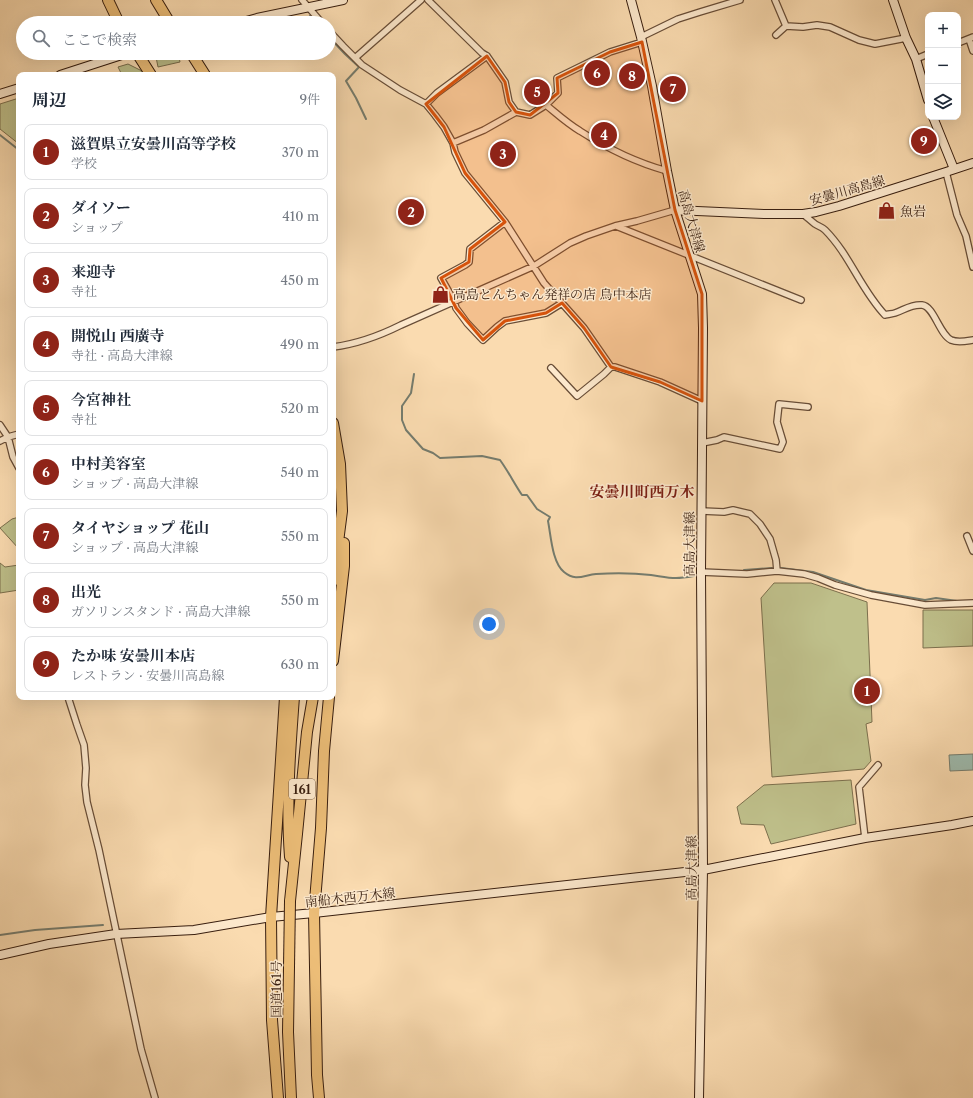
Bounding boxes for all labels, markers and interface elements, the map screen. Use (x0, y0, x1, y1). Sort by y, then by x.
map controls (925, 12, 961, 120)
button: + (925, 12, 961, 48)
search box (16, 16, 336, 60)
icon: search (30, 27, 52, 49)
text: ここで検索 (62, 30, 137, 49)
button: − (925, 48, 961, 84)
pin: 6 (584, 58, 610, 88)
pin: 8 (619, 61, 645, 91)
pin: 7 (660, 74, 686, 104)
pin: 5 (524, 77, 550, 107)
button: layers (925, 84, 961, 120)
text: 周辺 (32, 90, 66, 110)
text: 9件 (299, 91, 320, 107)
pin: 4 (591, 120, 617, 150)
pin: 9 (911, 126, 937, 156)
text: 滋賀県立安曇川高等学校 (71, 134, 236, 153)
pin: 3 (490, 139, 516, 169)
text: 1 (43, 144, 49, 160)
text: 370 m (282, 144, 319, 160)
text: 学校 (71, 155, 97, 171)
street label: 安曇川高島線 (807, 172, 887, 208)
street label: 高島大津線 (675, 188, 709, 254)
pin: 2 (398, 197, 424, 227)
text: ダイソー (71, 198, 131, 217)
shop icon: 魚岩 (877, 201, 897, 221)
place label: 魚岩 (900, 203, 926, 219)
text: 2 (42, 208, 50, 224)
text: 410 m (282, 208, 319, 224)
text: ショップ (71, 219, 123, 235)
text: 来迎寺 (71, 262, 116, 281)
text: 3 (42, 272, 50, 288)
text: 450 m (281, 272, 319, 288)
text: 寺社 (71, 283, 97, 299)
shop icon: 高島とんちゃん発祥の店 鳥中本店 (430, 284, 450, 304)
place label: 高島とんちゃん発祥の店 鳥中本店 (453, 286, 651, 302)
text: 開悦山 西廣寺 (71, 326, 165, 345)
text: 4 (42, 336, 50, 352)
text: 490 m (280, 336, 319, 352)
text: 寺社 · 高島大津線 (71, 347, 173, 363)
text: 今宮神社 (71, 390, 131, 409)
text: 5 (42, 400, 50, 416)
text: 520 m (281, 400, 319, 416)
text: 寺社 (71, 411, 97, 427)
text: 中村美容室 (71, 454, 146, 473)
text: 6 (42, 464, 50, 480)
text: 540 m (281, 464, 319, 480)
text: ショップ · 高島大津線 (71, 475, 198, 491)
district label: 安曇川町西万木 (589, 482, 695, 501)
street label: 高島大津線 (681, 511, 697, 577)
text: タイヤショップ 花山 (71, 518, 209, 537)
text: 7 (43, 528, 49, 544)
text: 550 m (281, 528, 319, 544)
text: ショップ · 高島大津線 (71, 539, 198, 555)
text: 出光 (71, 582, 101, 601)
text: 8 (42, 592, 50, 608)
text: 550 m (281, 592, 319, 608)
text: ガソリンスタンド · 高島大津線 (71, 603, 250, 619)
your location (479, 614, 499, 634)
text: たか味 安曇川本店 (71, 646, 195, 665)
text: 9 (42, 656, 50, 672)
text: 630 m (280, 656, 319, 672)
text: レストラン · 安曇川高島線 (71, 667, 224, 683)
pin: 1 (854, 676, 880, 706)
road number: 161 (289, 779, 315, 799)
street label: 高島大津線 (683, 835, 699, 901)
street label: 南船木西万木線 (304, 884, 396, 910)
street label: 国道161号 (268, 960, 284, 1018)

